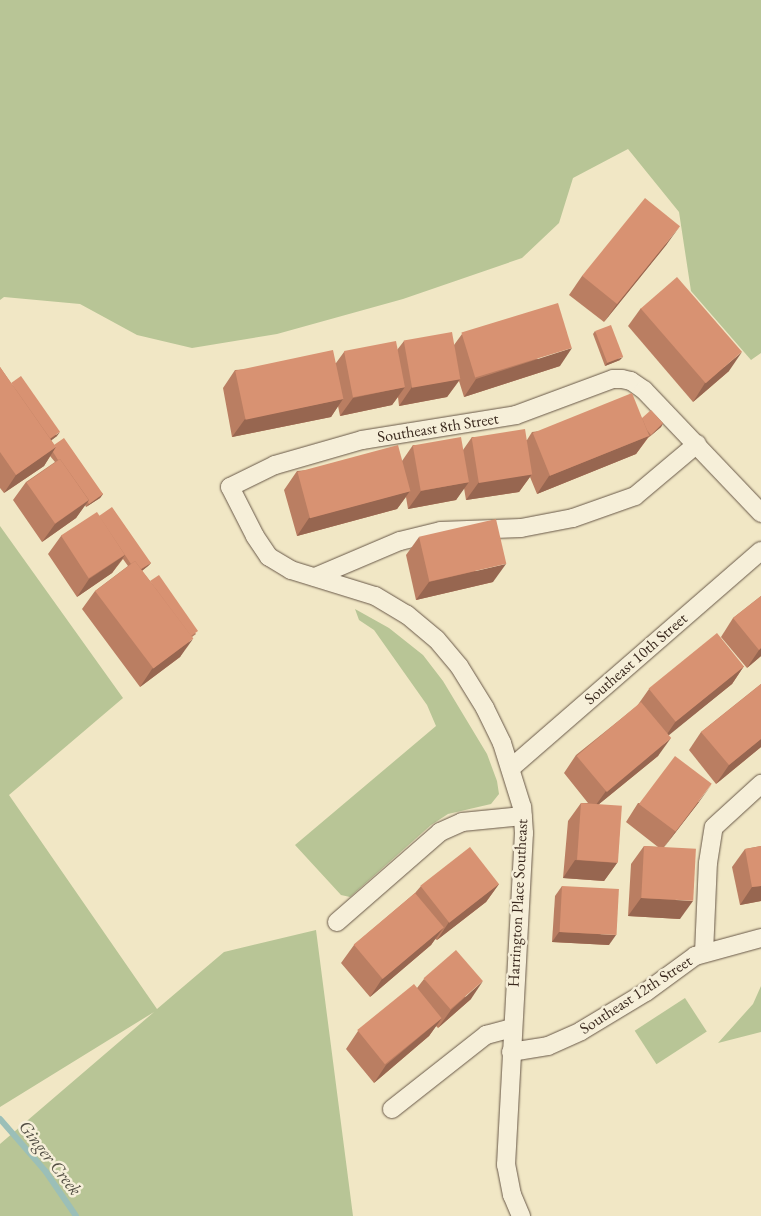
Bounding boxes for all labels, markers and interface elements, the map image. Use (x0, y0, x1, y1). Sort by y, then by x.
street label: Southeast 8th Street (376, 409, 500, 447)
street label: Southeast 10th Street (581, 609, 691, 709)
street label: Harrington Place Southeast (504, 818, 532, 988)
street label: Southeast 12th Street (576, 952, 696, 1038)
water label: Ginger Creek (14, 1116, 86, 1200)

